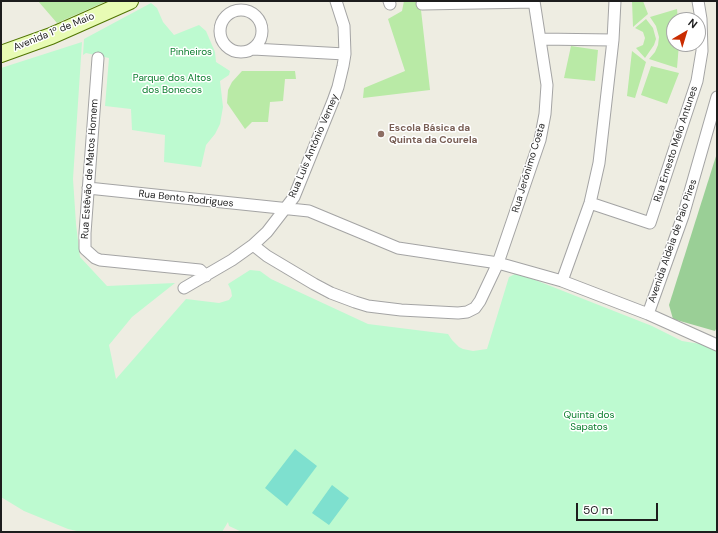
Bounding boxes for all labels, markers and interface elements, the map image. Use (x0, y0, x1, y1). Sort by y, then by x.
street label: Avenida 1º de Maio (12, 10, 96, 54)
north arrow (666, 12, 706, 52)
text: N (685, 15, 700, 31)
park label: Pinheiros (170, 46, 212, 58)
park label: Parque dos Altos dos Bonecos (133, 72, 211, 96)
street label: Rua Ernesto Melo Antunes (652, 85, 700, 203)
street label: Rua Luís António Verney (287, 92, 341, 200)
street label: Rua Estêvão de Matos Homem (79, 99, 101, 239)
place label: Escola Básica da Quinta da Courela (389, 122, 477, 146)
street label: Rua Jerónimo Costa (510, 122, 548, 214)
marker: Escola Básica da Quinta da Courela (376, 129, 386, 139)
street label: Avenida Aldeia de Paio Pires (646, 178, 700, 304)
street label: Rua Bento Rodrigues (138, 188, 234, 210)
park label: Quinta dos Sapatos (564, 409, 614, 432)
scale bar (578, 495, 660, 521)
text: 50 m (583, 502, 612, 518)

